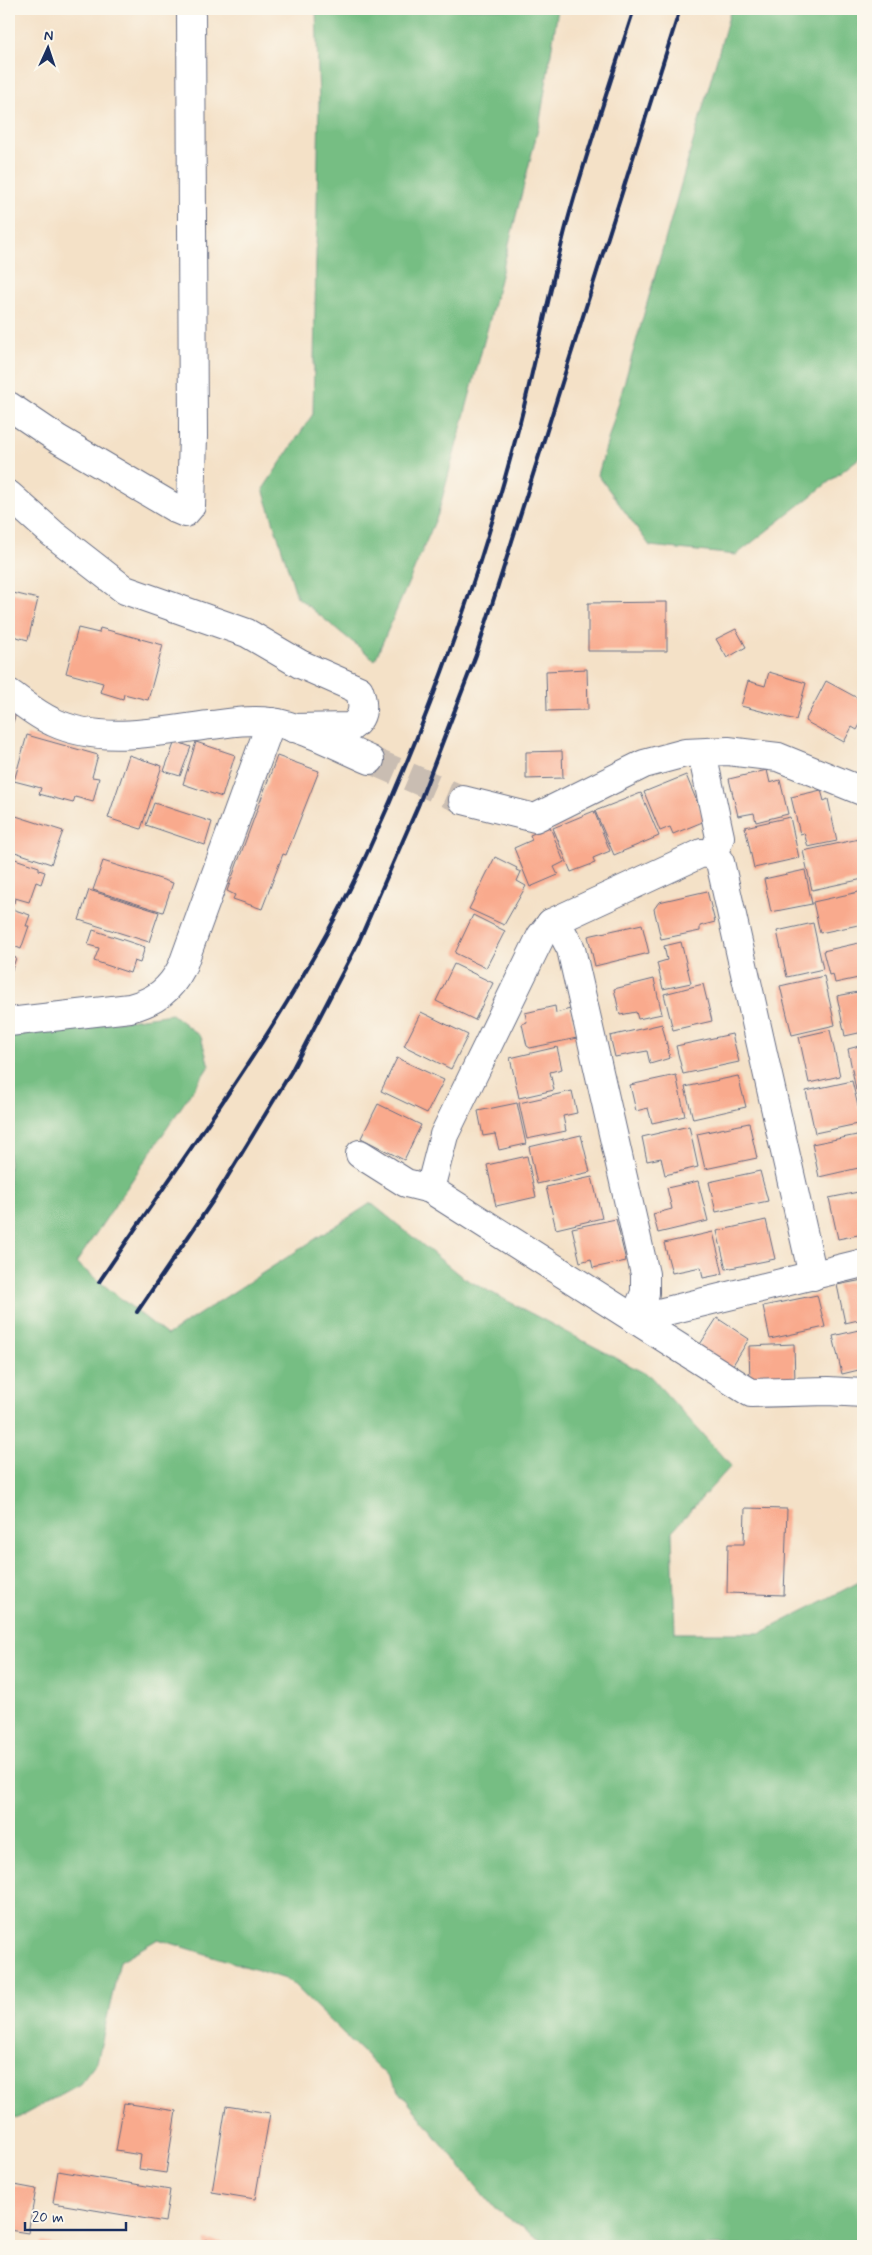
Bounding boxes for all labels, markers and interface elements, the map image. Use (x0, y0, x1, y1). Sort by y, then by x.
north arrow (22, 22, 72, 72)
text: N (43, 27, 54, 45)
scale bar (25, 2200, 126, 2232)
text: 20 m (32, 2208, 64, 2228)

